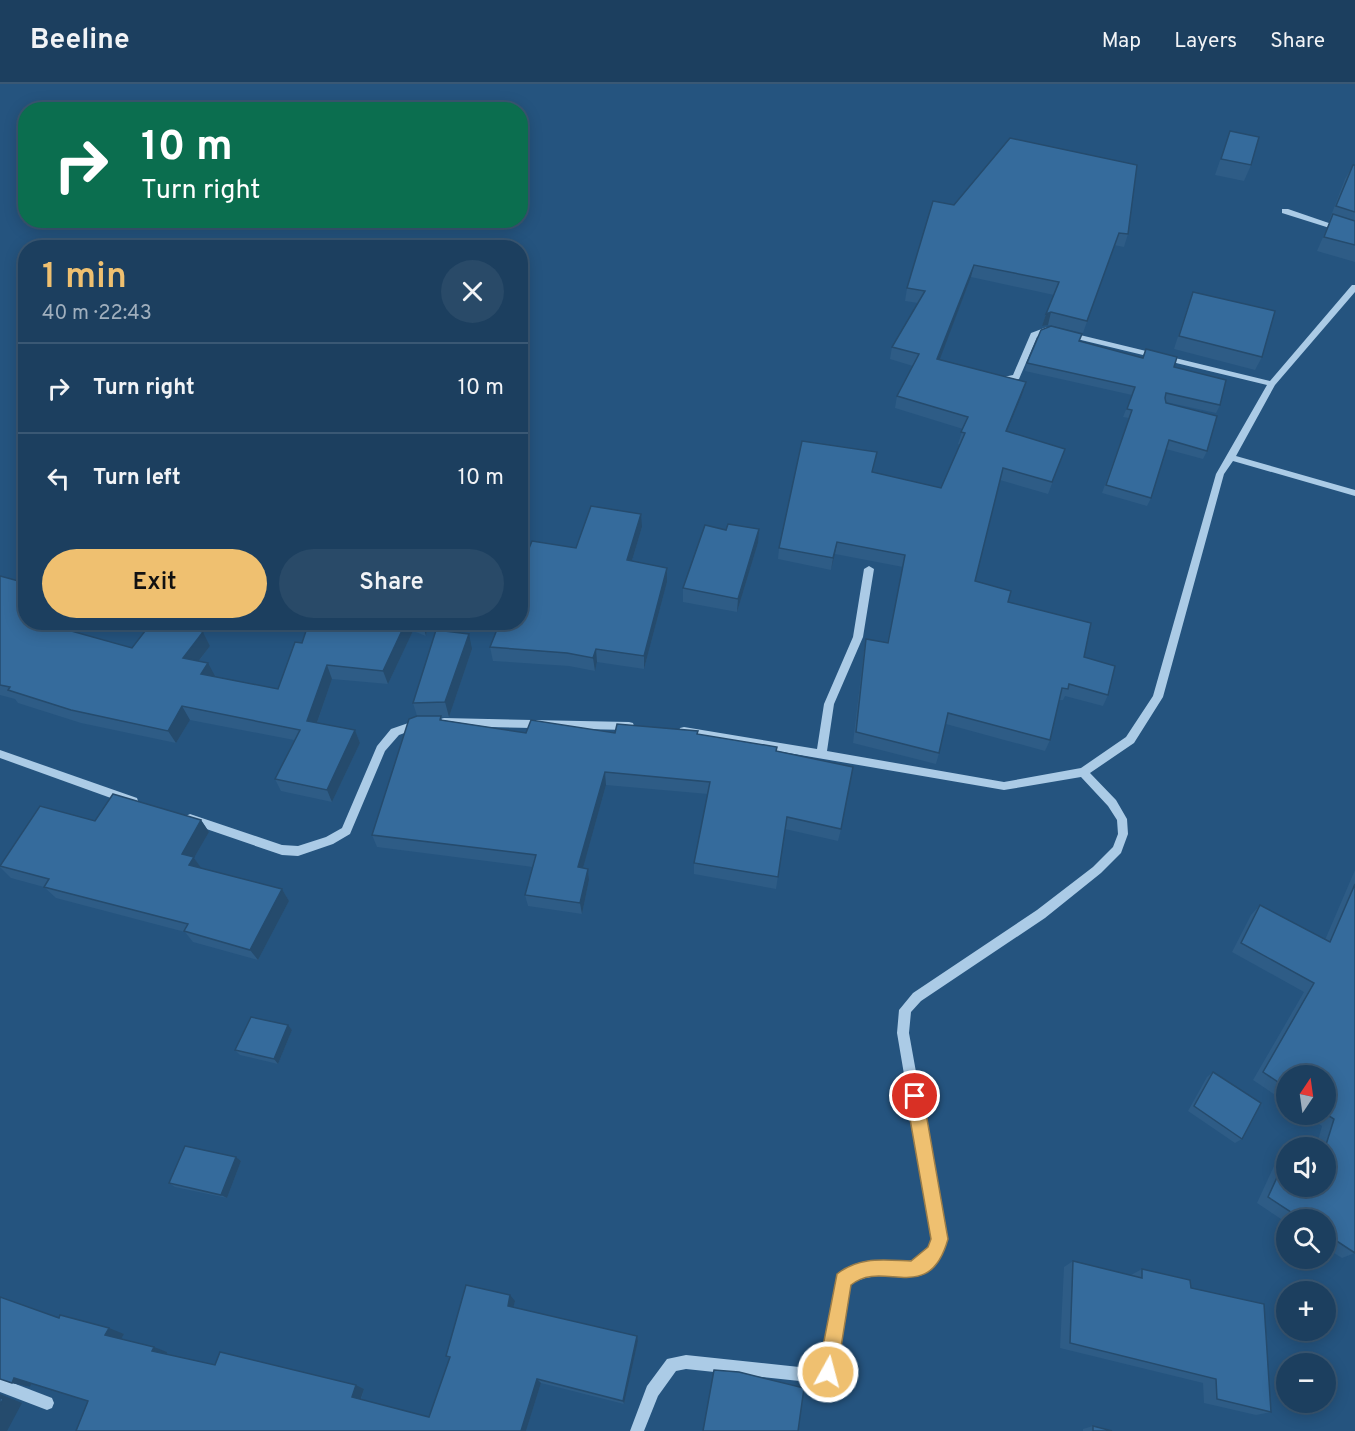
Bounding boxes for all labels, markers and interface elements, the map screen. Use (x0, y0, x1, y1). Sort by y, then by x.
text: Beeline (30, 23, 130, 59)
text: Map (1102, 28, 1141, 55)
text: Layers (1174, 28, 1237, 55)
text: Share (1270, 28, 1325, 55)
text: 10 m (141, 122, 233, 175)
icon: right (42, 126, 120, 204)
text: Turn right (141, 174, 260, 208)
text: 1 min (42, 255, 127, 301)
button: close (441, 260, 504, 323)
text: 40 m · 22:43 (42, 301, 152, 327)
icon: right (42, 372, 75, 405)
text: Turn right (93, 375, 195, 402)
text: 10 m (458, 375, 504, 402)
icon: left (42, 462, 75, 495)
text: Turn left (93, 465, 181, 492)
text: 10 m (458, 465, 504, 492)
button: Exit (42, 549, 267, 618)
button: Share (279, 549, 504, 618)
north arrow (1276, 1065, 1336, 1125)
map controls (1276, 1065, 1336, 1413)
pin (889, 1070, 940, 1121)
icon: arrive (898, 1079, 931, 1112)
button: sound (1276, 1137, 1336, 1197)
button: search (1276, 1209, 1336, 1269)
button: + (1276, 1281, 1336, 1341)
position arrow (796, 1340, 860, 1404)
button: − (1276, 1353, 1336, 1413)

